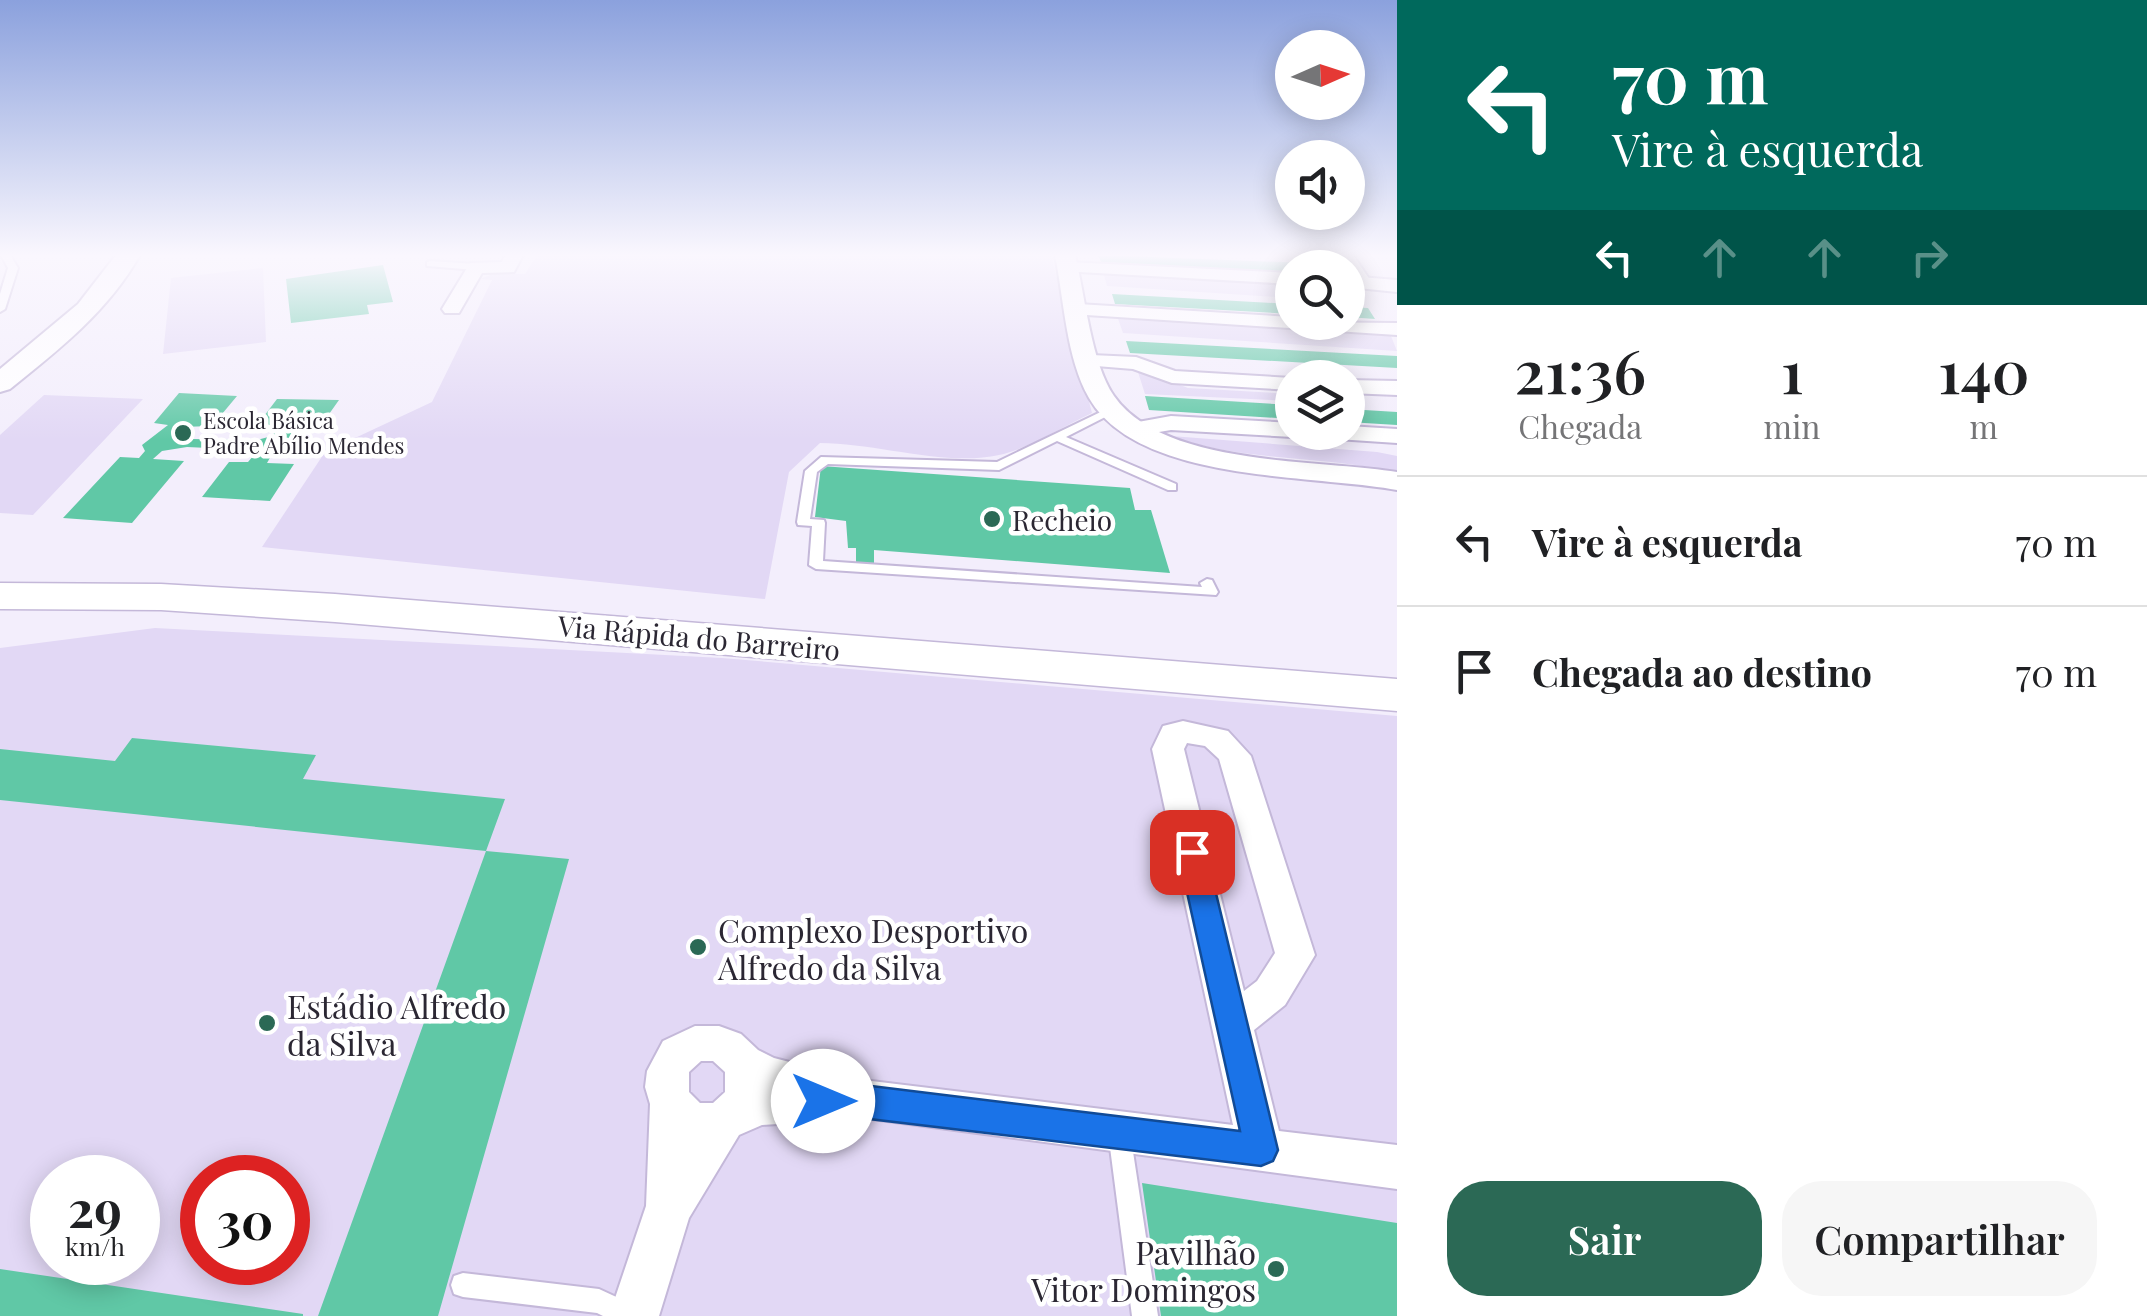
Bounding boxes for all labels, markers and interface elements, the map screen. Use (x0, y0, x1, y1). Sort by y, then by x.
text: 70 m (1612, 28, 1769, 122)
north arrow (1275, 30, 1365, 120)
map controls (1275, 30, 1365, 450)
icon: left (1447, 40, 1577, 170)
text: Vire à esquerda (1612, 118, 1923, 178)
button: sound (1275, 140, 1365, 230)
icon: left (1587, 230, 1642, 285)
icon: ahead (1692, 230, 1747, 285)
icon: ahead (1797, 230, 1852, 285)
icon: right (1902, 230, 1957, 285)
button: search (1275, 250, 1365, 340)
text: 21:36 (1515, 329, 1646, 409)
text: 1 (1781, 329, 1803, 409)
text: 140 (1938, 329, 2029, 409)
button: layers (1275, 360, 1365, 450)
text: Chegada (1518, 404, 1642, 447)
text: min (1764, 404, 1820, 447)
text: m (1970, 404, 1998, 447)
place label: Escola Básica Padre Abílio Mendes (203, 405, 404, 460)
marker: Escola Básica Padre Abílio Mendes (172, 422, 194, 444)
place label: Recheio (1012, 501, 1112, 538)
marker: Recheio (981, 508, 1003, 530)
icon: left (1447, 514, 1502, 569)
text: Vire à esquerda (1532, 516, 1802, 567)
text: 70 m (2016, 516, 2097, 567)
street label: Via Rápida do Barreiro (555, 606, 842, 668)
icon: arrive (1447, 644, 1502, 699)
text: Chegada ao destino (1532, 646, 1872, 697)
text: 70 m (2016, 646, 2097, 697)
pin (1150, 810, 1235, 895)
icon: arrive (1165, 825, 1220, 880)
place label: Complexo Desportivo Alfredo da Silva (717, 908, 1028, 988)
marker: Complexo Desportivo Alfredo da Silva (687, 936, 709, 958)
place label: Estádio Alfredo da Silva (287, 984, 506, 1064)
marker: Estádio Alfredo da Silva (256, 1012, 278, 1034)
position arrow (771, 1049, 875, 1153)
speed limit sign: 30 (180, 1155, 310, 1285)
text: 29 (68, 1174, 122, 1241)
button: Sair (1447, 1181, 1762, 1296)
button: Compartilhar (1782, 1181, 2097, 1296)
text: km/h (65, 1229, 125, 1262)
place label: Pavilhão Vitor Domingos (1030, 1230, 1256, 1310)
marker: Pavilhão Vitor Domingos (1265, 1258, 1287, 1280)

